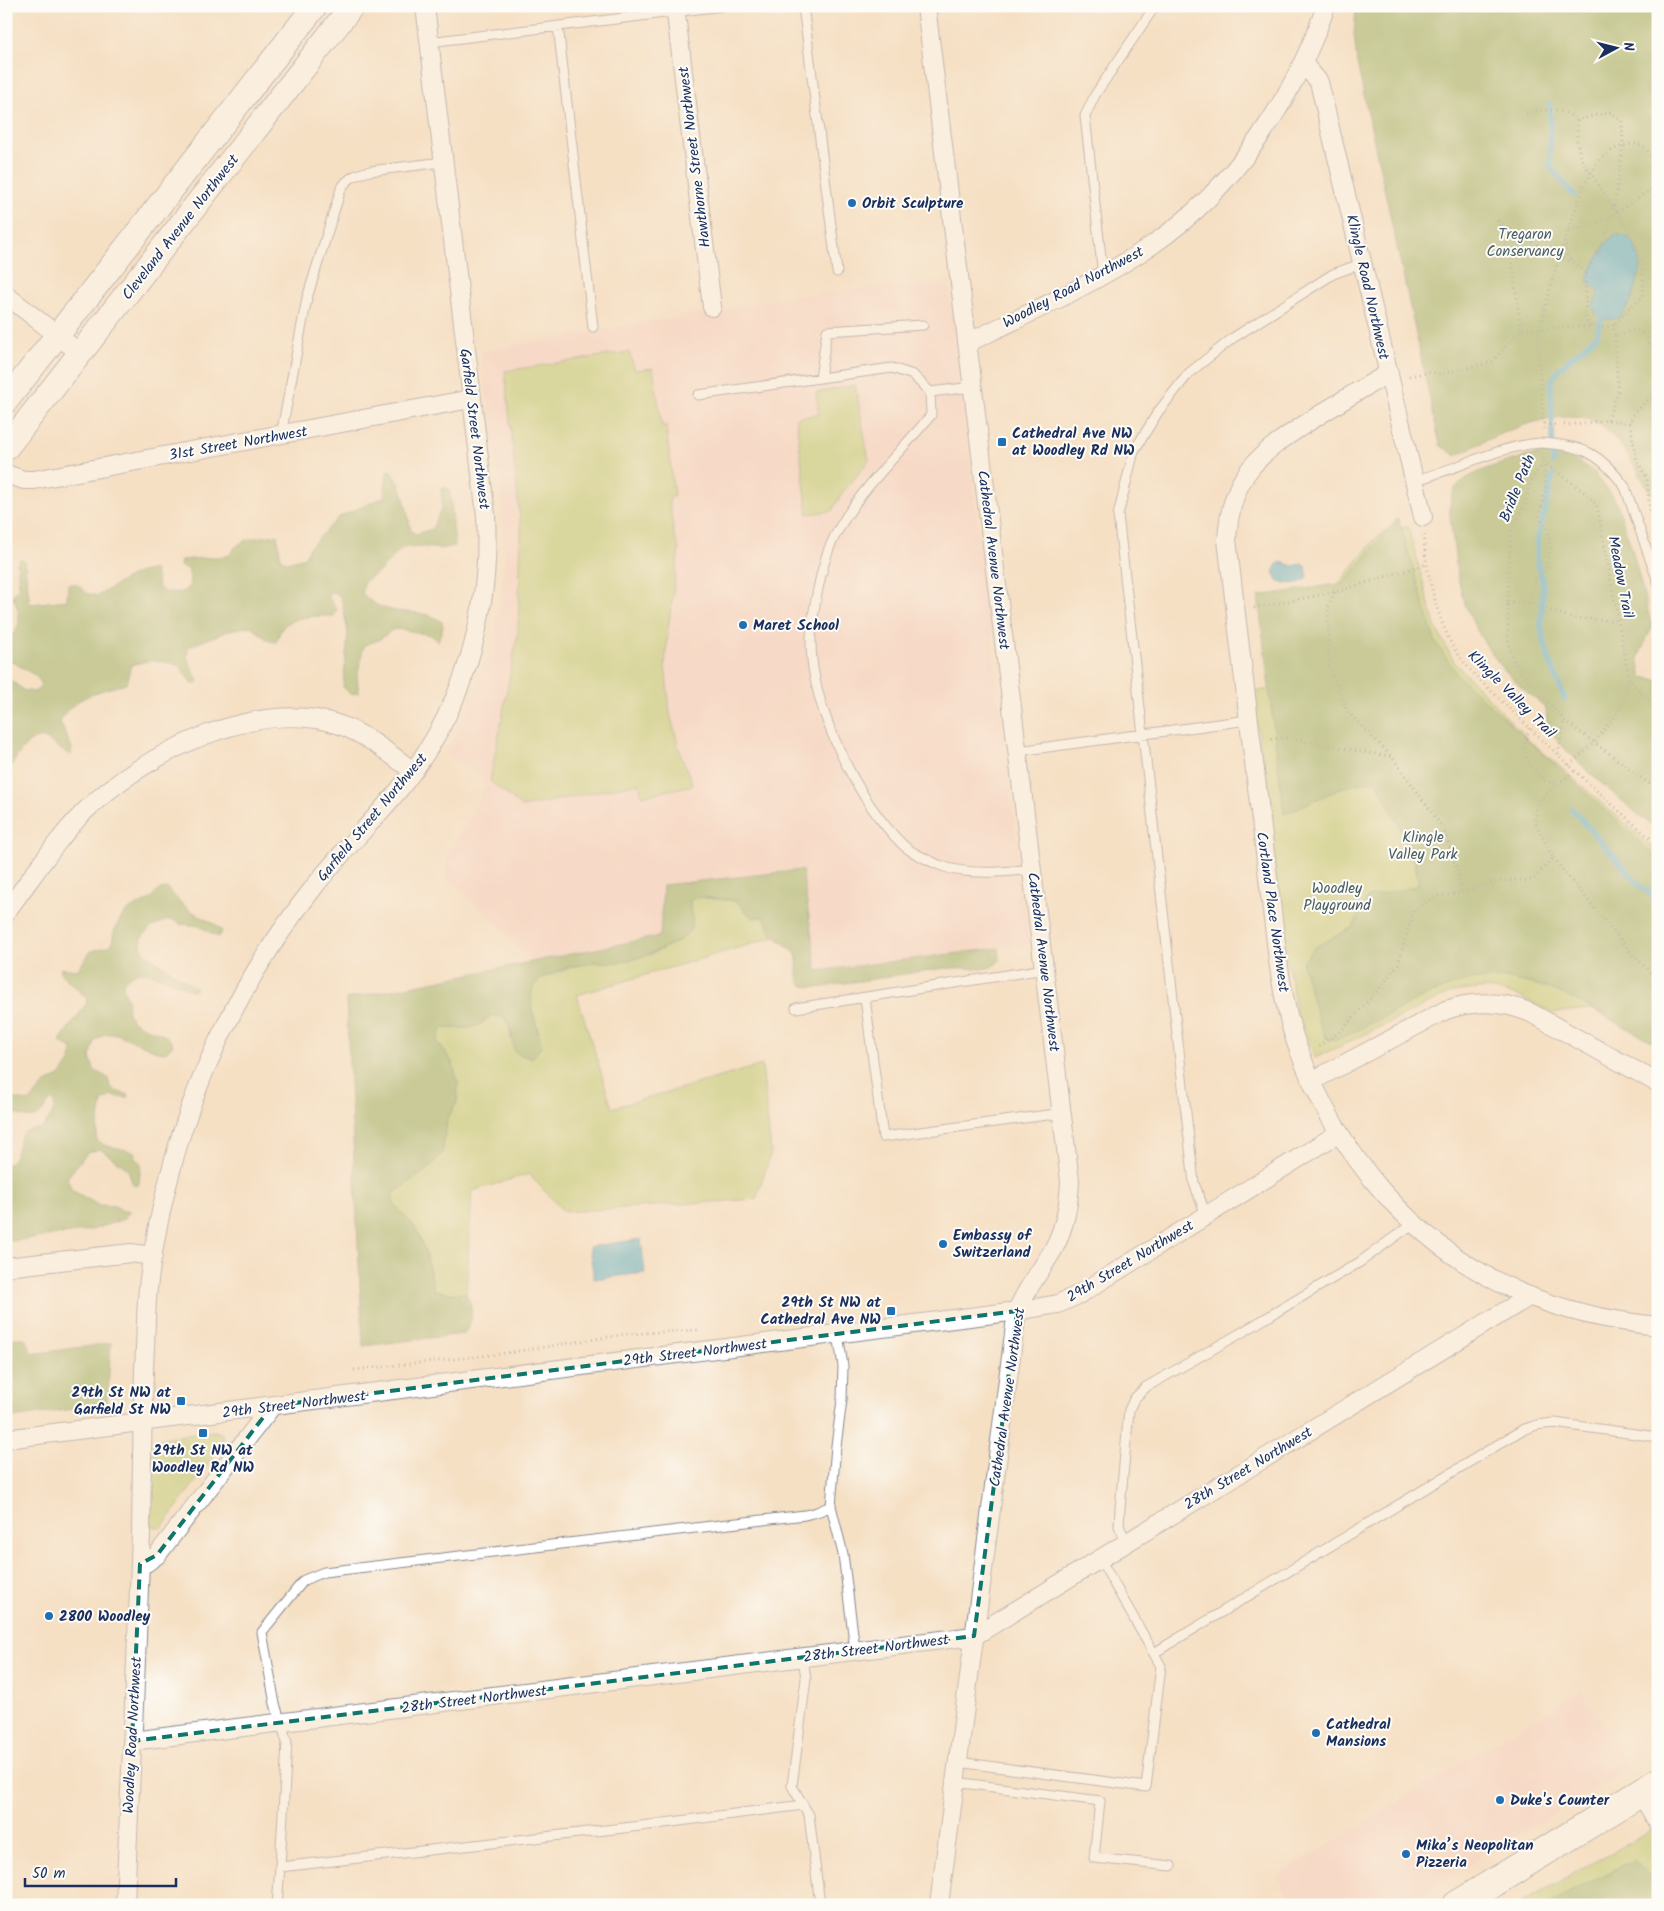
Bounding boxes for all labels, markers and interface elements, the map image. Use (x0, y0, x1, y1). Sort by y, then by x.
north arrow (1592, 22, 1642, 72)
text: N (1616, 41, 1639, 52)
street label: Hawthorne Street Northwest (672, 65, 718, 249)
street label: Cleveland Avenue Northwest (116, 149, 246, 306)
place label: Orbit Sculpture (862, 192, 964, 216)
marker: Orbit Sculpture (846, 197, 858, 209)
street label: Klingle Road Northwest (1339, 212, 1395, 362)
park label: Tregaron Conservancy (1487, 223, 1564, 264)
street label: Woodley Road Northwest (998, 240, 1149, 335)
street label: Garfield Street Northwest (452, 347, 496, 511)
street label: 31st Street Northwest (167, 420, 310, 468)
place label: Cathedral Ave NW at Woodley Rd NW (1012, 422, 1135, 463)
marker: Cathedral Ave NW at Woodley Rd NW (996, 436, 1008, 448)
street label: Bridle Path (1493, 451, 1542, 526)
street label: Cathedral Avenue Northwest (970, 469, 1016, 651)
street label: Meadow Trail (1600, 534, 1640, 621)
place label: Maret School (753, 614, 839, 638)
marker: Maret School (737, 619, 749, 631)
street label: Klingle Valley Trail (1461, 645, 1561, 745)
street label: Garfield Street Northwest (312, 748, 434, 887)
park label: Klingle Valley Park (1388, 826, 1459, 867)
street label: Cortland Place Northwest (1249, 830, 1295, 994)
street label: Cathedral Avenue Northwest (1020, 871, 1066, 1053)
park label: Woodley Playground (1303, 877, 1371, 918)
street label: 29th Street Northwest (1062, 1214, 1199, 1309)
place label: Embassy of Switzerland (953, 1224, 1032, 1265)
marker: Embassy of Switzerland (937, 1238, 949, 1250)
place label: 29th St NW at Cathedral Ave NW (761, 1291, 881, 1332)
marker: 29th St NW at Cathedral Ave NW (885, 1305, 897, 1317)
street label: Cathedral Avenue Northwest (984, 1306, 1032, 1488)
street label: 29th Street Northwest (622, 1332, 769, 1374)
place label: 29th St NW at Garfield St NW (71, 1381, 171, 1422)
street label: 29th Street Northwest (221, 1384, 368, 1426)
marker: 29th St NW at Garfield St NW (175, 1395, 187, 1407)
street label: 28th Street Northwest (1180, 1421, 1318, 1517)
marker: 29th St NW at Woodley Rd NW (197, 1427, 209, 1439)
place label: 29th St NW at Woodley Rd NW (152, 1439, 254, 1480)
place label: 2800 Woodley (59, 1605, 151, 1629)
marker: 2800 Woodley (43, 1610, 55, 1622)
street label: 28th Street Northwest (802, 1628, 950, 1670)
street label: Woodley Road Northwest (117, 1656, 149, 1814)
street label: 28th Street Northwest (400, 1679, 548, 1721)
place label: Cathedral Mansions (1326, 1713, 1391, 1754)
marker: Cathedral Mansions (1310, 1727, 1322, 1739)
place label: Duke's Counter (1510, 1789, 1610, 1813)
marker: Duke's Counter (1494, 1794, 1506, 1806)
place label: Mika’s Neopolitan Pizzeria (1416, 1834, 1534, 1875)
marker: Mika’s Neopolitan Pizzeria (1400, 1848, 1412, 1860)
scale bar (25, 1856, 176, 1888)
text: 50 m (32, 1862, 66, 1886)

